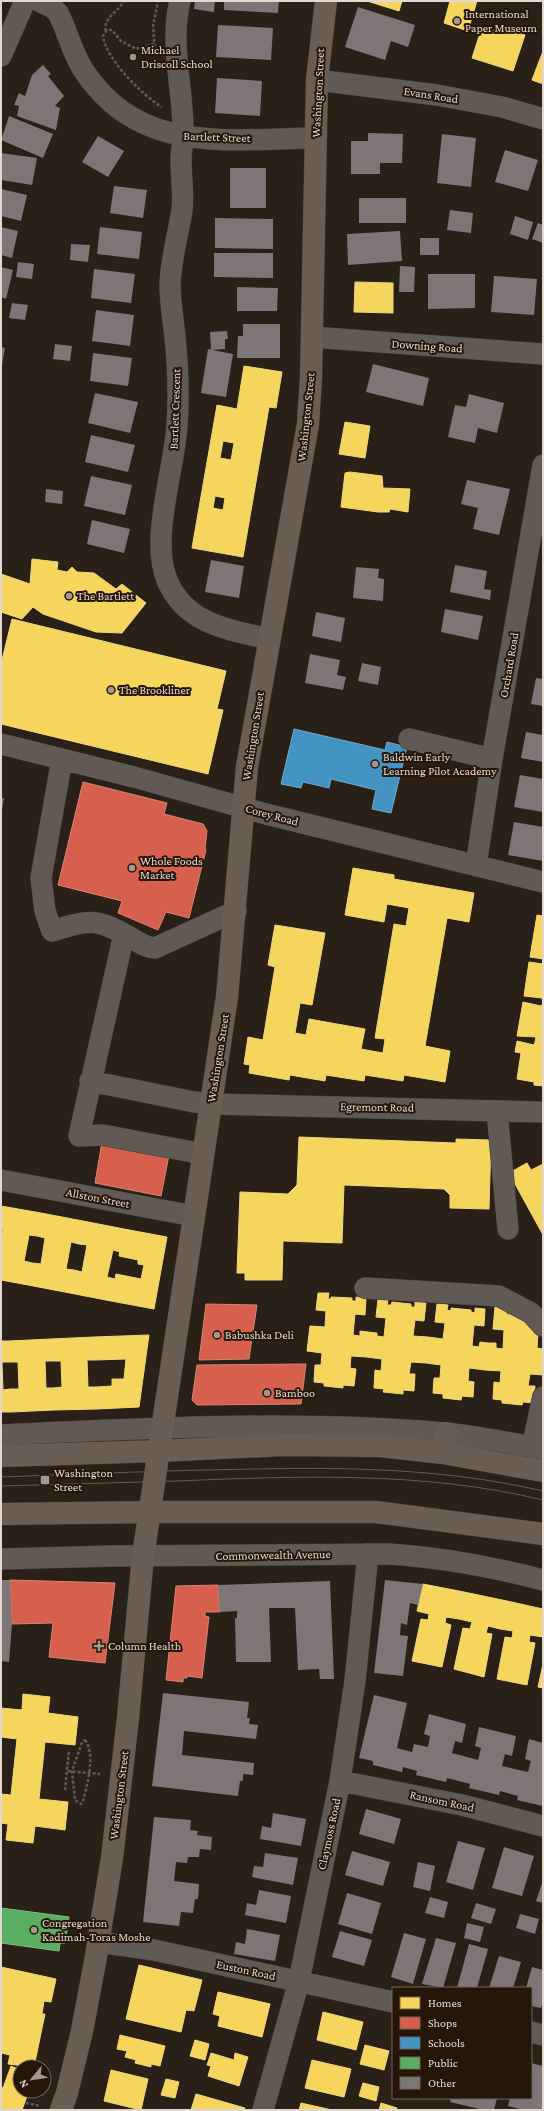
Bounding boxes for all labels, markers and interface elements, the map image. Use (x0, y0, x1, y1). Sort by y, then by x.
place label: International Paper Museum (465, 7, 537, 35)
marker: International Paper Museum (452, 16, 462, 26)
place label: Michael Driscoll School (141, 43, 213, 71)
street label: Washington Street (309, 47, 327, 138)
marker: Michael Driscoll School (128, 52, 138, 62)
street label: Evans Road (403, 84, 460, 106)
street label: Bartlett Street (183, 129, 252, 145)
street label: Downing Road (391, 337, 464, 356)
street label: Bartlett Crescent (167, 367, 183, 450)
street label: Washington Street (294, 371, 318, 462)
place label: The Bartlett (77, 589, 135, 603)
marker: The Bartlett (64, 591, 74, 601)
street label: Orchard Road (496, 631, 522, 699)
place label: The Brookliner (119, 683, 191, 697)
marker: The Brookliner (106, 685, 116, 695)
street label: Washington Street (239, 690, 267, 781)
place label: Baldwin Early Learning Pilot Academy (383, 750, 497, 778)
marker: Baldwin Early Learning Pilot Academy (370, 759, 380, 769)
street label: Corey Road (244, 801, 301, 829)
place label: Whole Foods Market (140, 854, 203, 882)
marker: Whole Foods Market (127, 863, 137, 873)
street label: Washington Street (204, 1012, 232, 1103)
street label: Egremont Road (340, 1099, 415, 1115)
street label: Allston Street (65, 1185, 132, 1211)
place label: Babushka Deli (225, 1328, 294, 1342)
marker: Babushka Deli (212, 1330, 222, 1340)
place label: Bamboo (275, 1386, 315, 1400)
marker: Bamboo (262, 1388, 272, 1398)
place label: Washington Street (54, 1466, 113, 1494)
marker: Washington Street (39, 1474, 51, 1486)
street label: Commonwealth Avenue (215, 1547, 331, 1563)
place label: Column Health (108, 1639, 182, 1653)
marker: Column Health (93, 1640, 105, 1652)
street label: Washington Street (107, 1749, 132, 1840)
street label: Ransom Road (409, 1787, 476, 1815)
street label: Claymoss Road (315, 1796, 344, 1871)
place label: Congregation Kadimah-Toras Moshe (42, 1916, 150, 1944)
marker: Congregation Kadimah-Toras Moshe (29, 1925, 39, 1935)
street label: Euston Road (215, 1957, 278, 1983)
legend (392, 1987, 532, 2099)
text: Homes (428, 1996, 462, 2010)
text: Shops (428, 2016, 457, 2030)
text: Schools (428, 2036, 465, 2050)
text: Public (428, 2056, 458, 2070)
north arrow (12, 2059, 52, 2099)
text: Other (428, 2076, 457, 2090)
text: N (16, 2077, 30, 2090)

